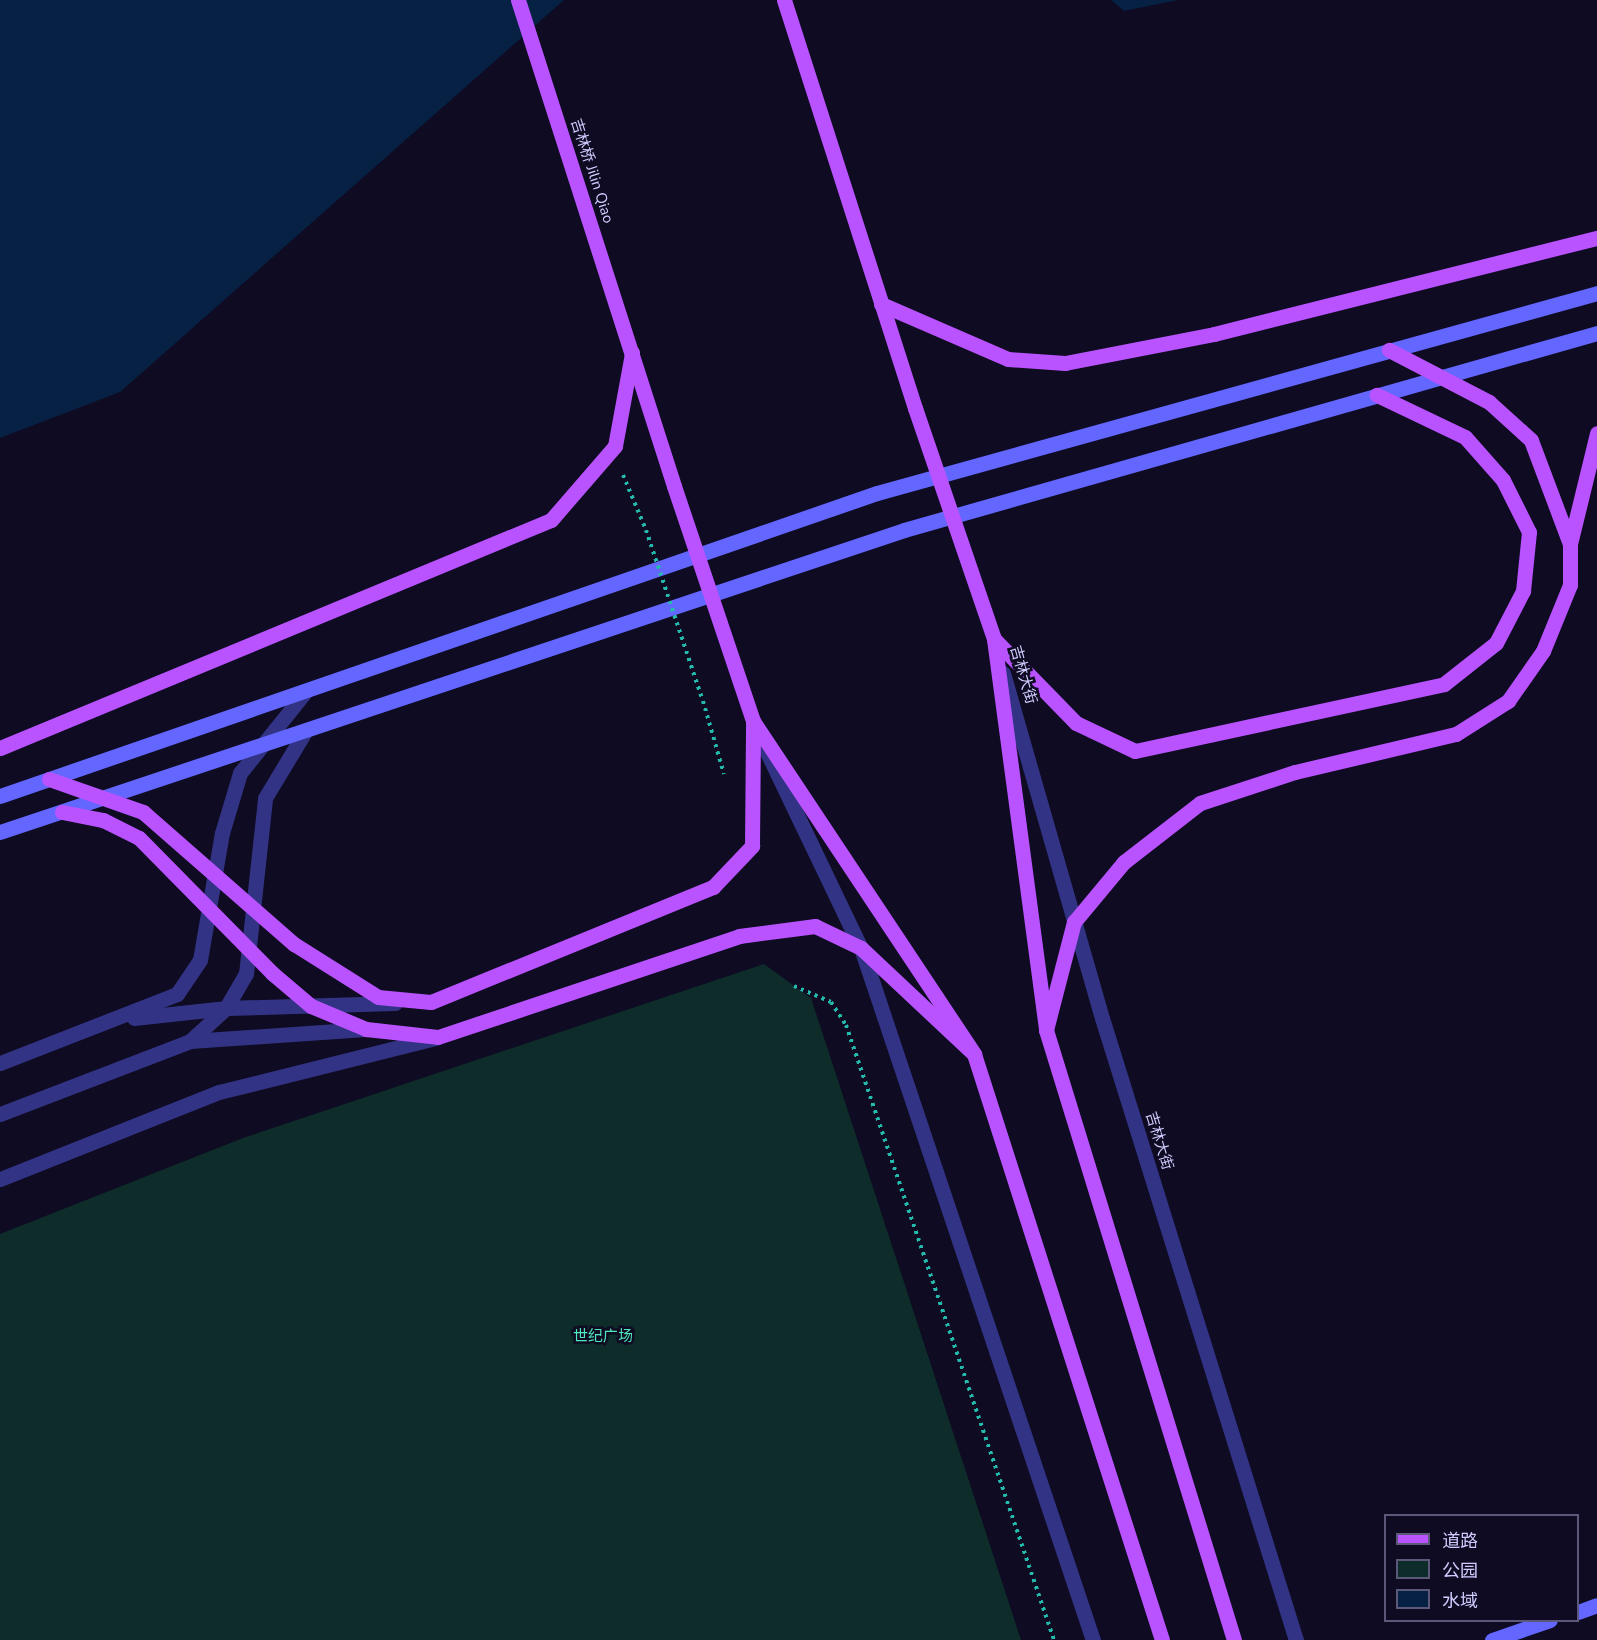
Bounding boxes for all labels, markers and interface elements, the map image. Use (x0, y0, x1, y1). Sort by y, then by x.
street label: 吉林桥 Jilin Qiao (567, 116, 617, 226)
street label: 吉林大街 (1006, 644, 1040, 706)
street label: 吉林大街 (1142, 1110, 1176, 1172)
park label: 世纪广场 (573, 1328, 633, 1346)
legend (1384, 1514, 1579, 1622)
text: 道路 (1442, 1529, 1478, 1553)
text: 公园 (1442, 1559, 1478, 1583)
text: 水域 (1442, 1589, 1478, 1613)

